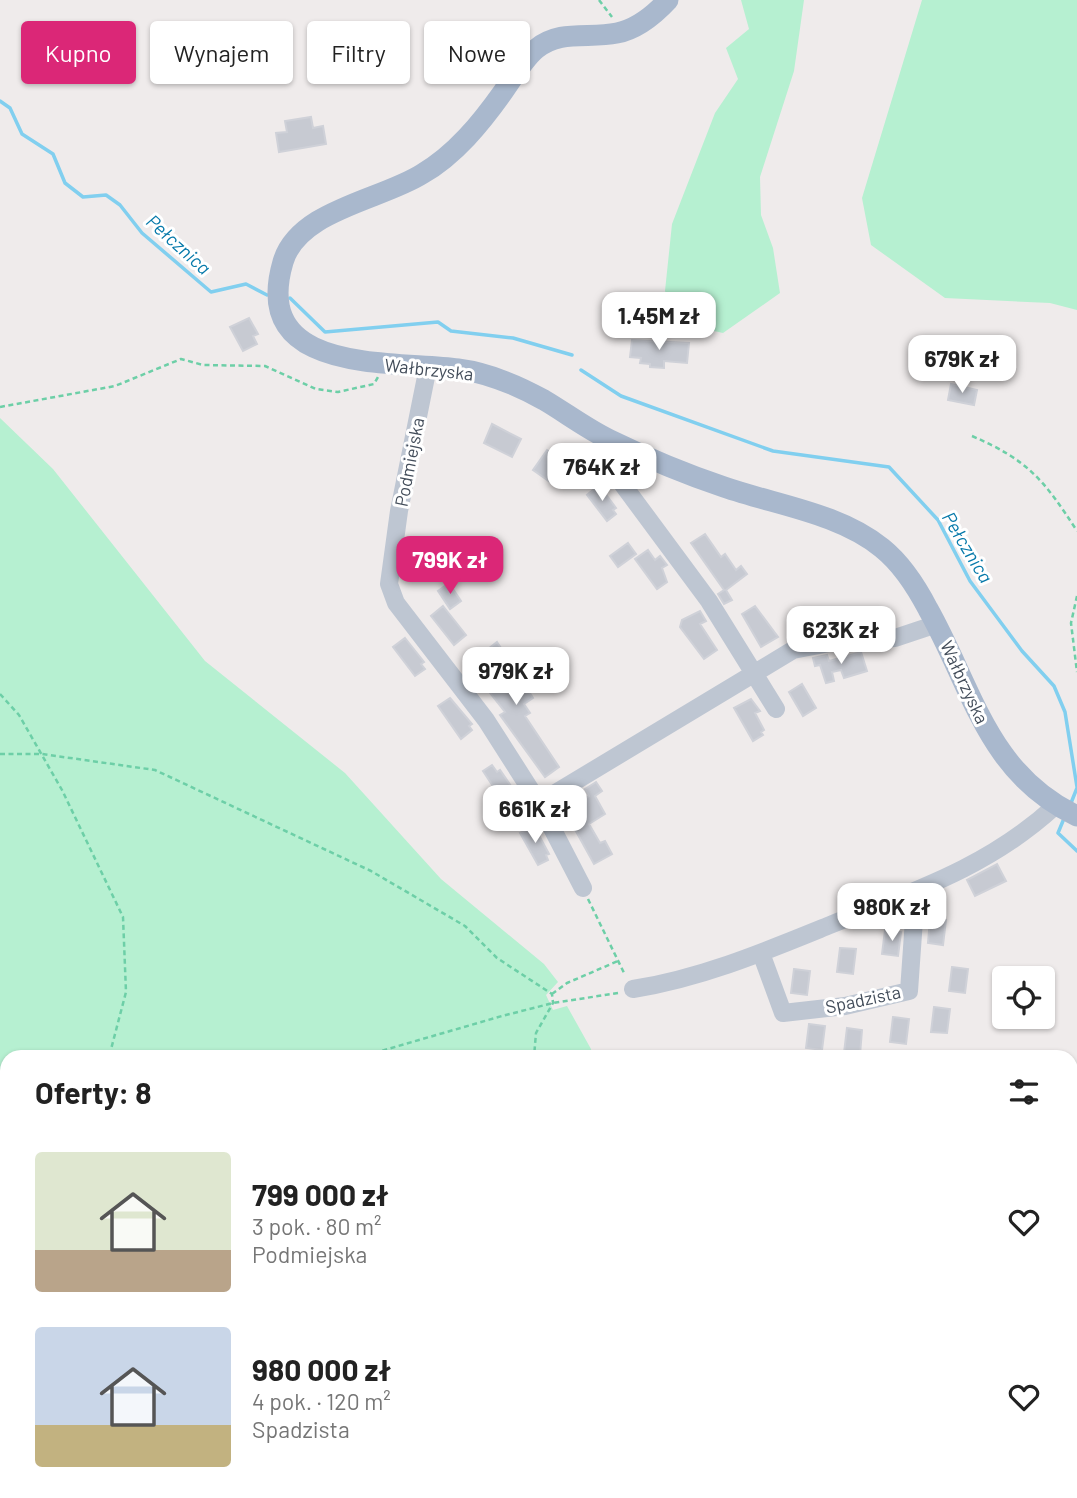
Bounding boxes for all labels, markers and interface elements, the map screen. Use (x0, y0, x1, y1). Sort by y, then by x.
chip: Kupno (21, 21, 136, 84)
chip: Wynajem (150, 21, 293, 84)
chip: Filtry (307, 21, 410, 84)
chip: Nowe (424, 21, 530, 84)
water label: Pełcznica (142, 209, 216, 279)
pin: 1.45M zł (587, 292, 731, 352)
text: 1.45M zł (618, 301, 700, 329)
pin: 679K zł (897, 336, 1027, 395)
text: 679K zł (924, 344, 1000, 372)
street label: Wałbrzyska (383, 353, 475, 385)
street label: Podmiejska (390, 416, 428, 508)
pin: 764K zł (537, 444, 667, 503)
text: 764K zł (563, 452, 641, 480)
water label: Pełcznica (938, 507, 998, 587)
pin: 799K zł (385, 536, 515, 596)
text: 799K zł (412, 545, 488, 573)
pin: 623K zł (776, 606, 906, 666)
text: 623K zł (803, 615, 879, 643)
street label: Wałbrzyska (936, 637, 994, 727)
pin: 979K zł (451, 648, 581, 707)
text: 979K zł (478, 656, 554, 684)
pin: 661K zł (470, 786, 600, 845)
text: 661K zł (499, 794, 571, 822)
pin: 980K zł (827, 884, 957, 943)
text: 980K zł (853, 892, 931, 920)
map controls (992, 966, 1055, 1029)
button: locate (992, 966, 1055, 1029)
street label: Spadzista (823, 980, 903, 1018)
icon: filters (1005, 1073, 1043, 1111)
text: Oferty: 8 (35, 1074, 151, 1110)
text: 799 000 zł (252, 1176, 389, 1212)
icon: home (91, 1180, 175, 1264)
icon: heart (1005, 1203, 1043, 1241)
text: 3 pok. · 80 m² (252, 1212, 382, 1240)
text: Podmiejska (252, 1240, 367, 1268)
text: 980 000 zł (252, 1351, 391, 1387)
icon: home (91, 1355, 175, 1439)
icon: heart (1005, 1378, 1043, 1416)
text: 4 pok. · 120 m² (252, 1387, 391, 1415)
text: Spadzista (252, 1415, 350, 1443)

